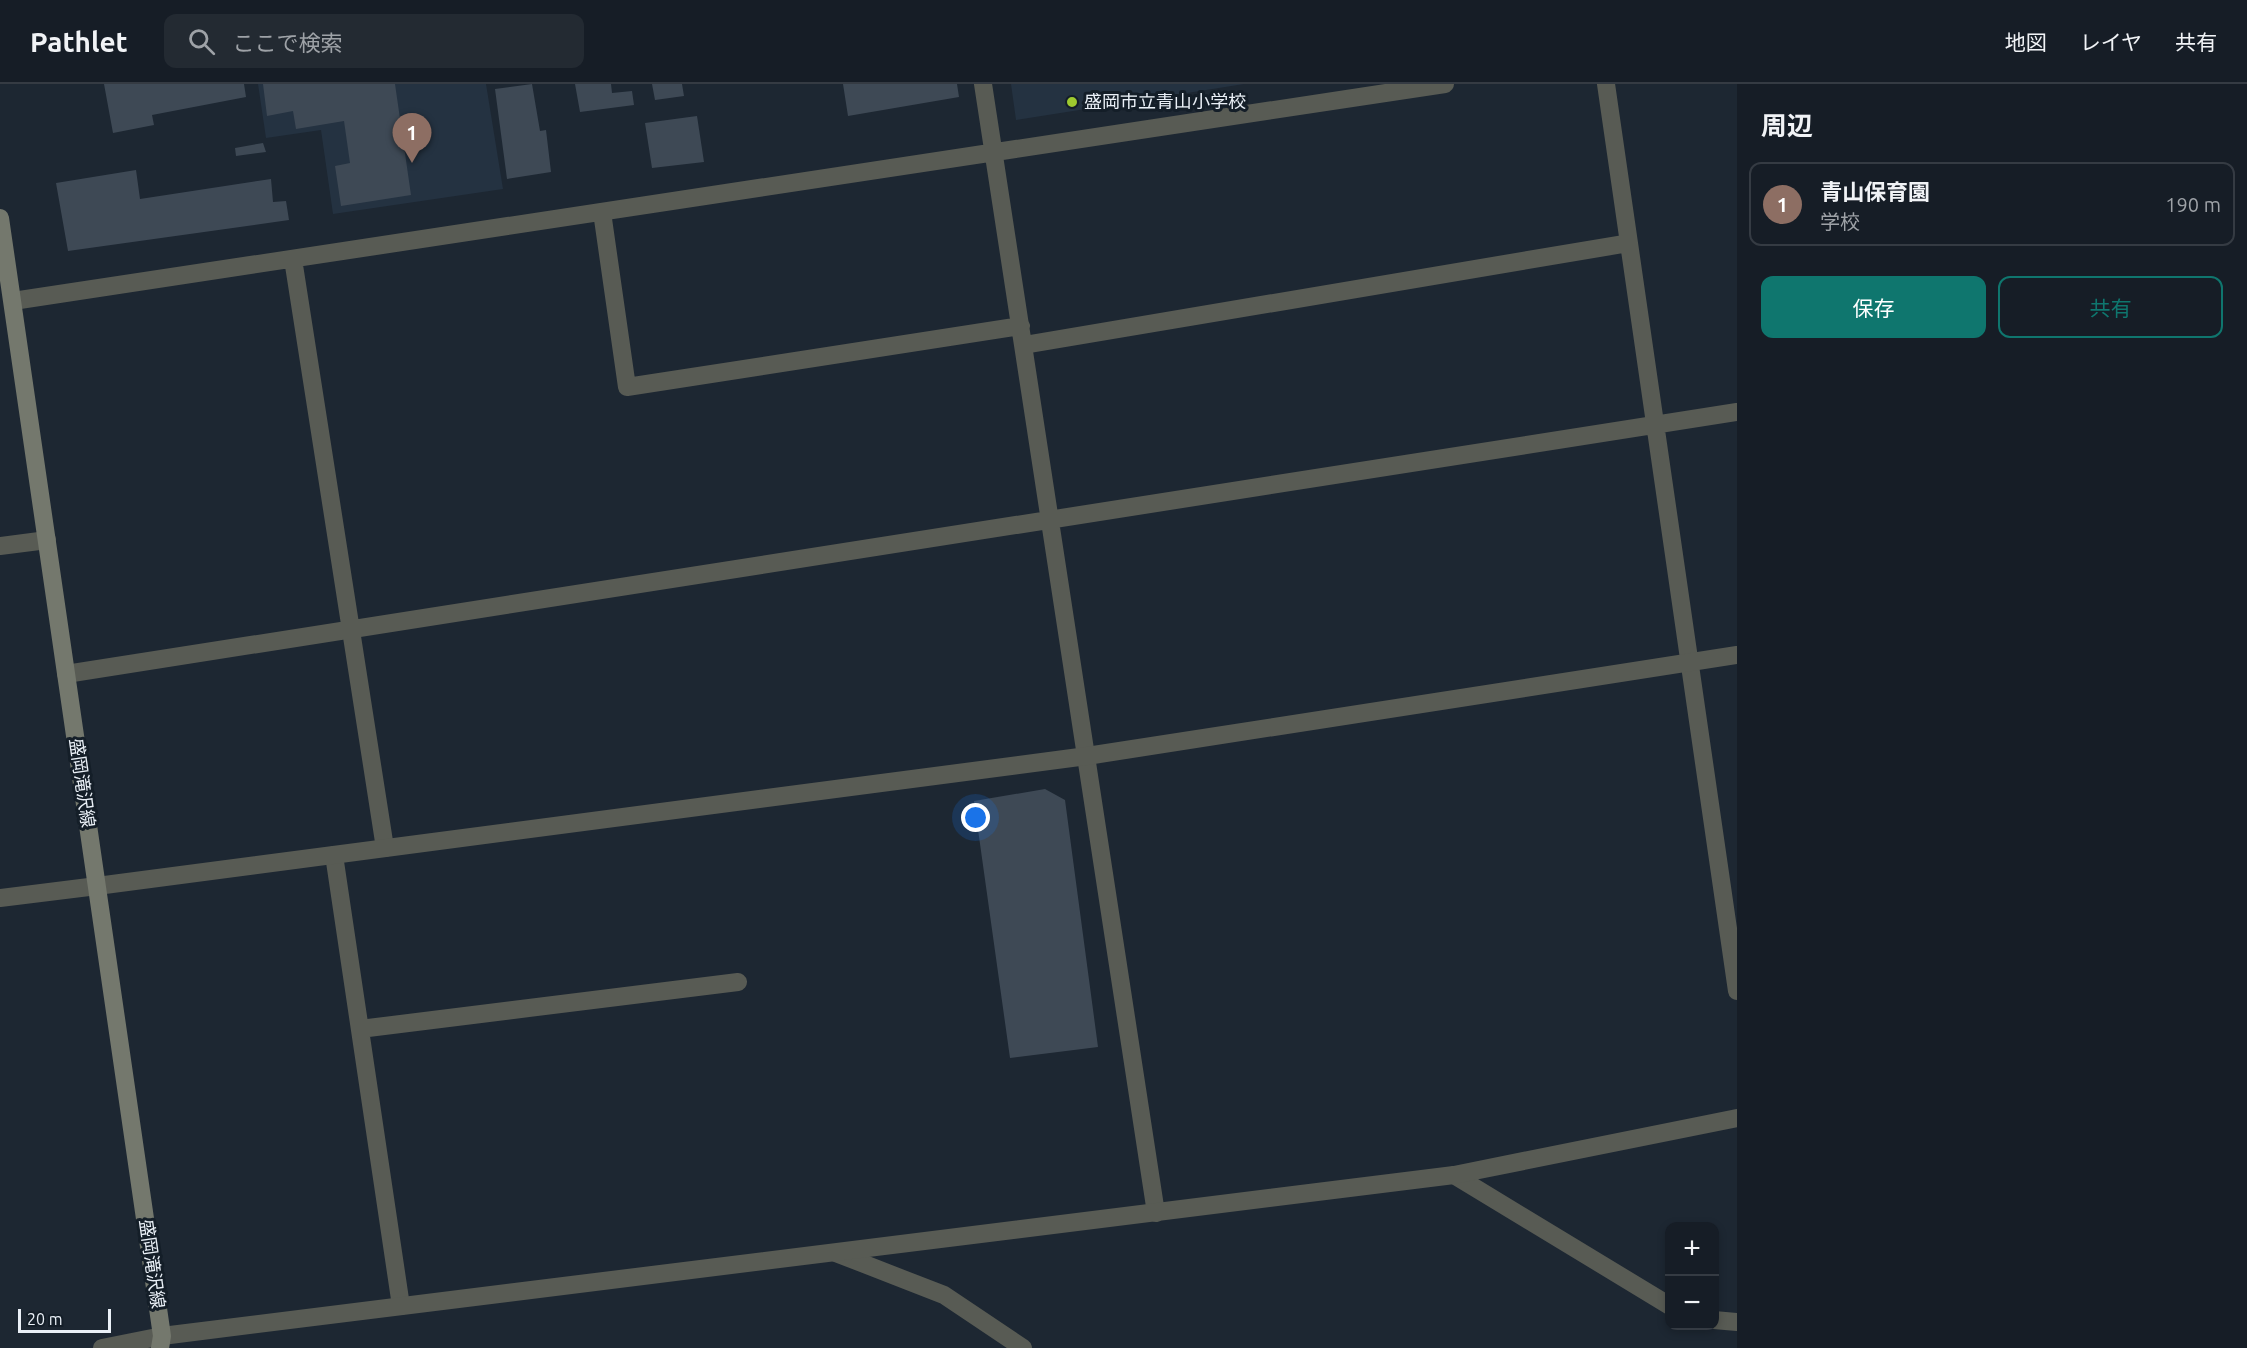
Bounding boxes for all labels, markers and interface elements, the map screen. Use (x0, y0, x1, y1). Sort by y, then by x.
search box (164, 14, 584, 68)
icon: search (185, 25, 218, 58)
text: Pathlet (30, 26, 128, 57)
text: ここで検索 (233, 30, 343, 55)
text: 地図 (2005, 30, 2047, 54)
text: レイヤ (2080, 30, 2142, 54)
text: 共有 (2175, 30, 2217, 54)
place label: 盛岡市立青山小学校 (1084, 91, 1246, 111)
marker: 盛岡市立青山小学校 (1065, 95, 1079, 109)
text: 周辺 (1761, 111, 1813, 140)
pin: 1 (392, 113, 432, 163)
text: 青山保育園 (1820, 179, 1930, 204)
text: 1 (1777, 193, 1788, 216)
text: 190 m (2165, 193, 2221, 216)
text: 学校 (1820, 210, 1860, 233)
button: 保存 (1761, 276, 1986, 338)
button: 共有 (1998, 276, 2223, 338)
street label: 盛岡滝沢線 (67, 737, 99, 829)
your location (961, 803, 990, 832)
street label: 盛岡滝沢線 (137, 1218, 169, 1310)
map controls (1665, 1222, 1719, 1330)
button: + (1665, 1222, 1719, 1276)
button: − (1665, 1276, 1719, 1330)
scale bar (18, 1306, 111, 1334)
text: 20 m (27, 1310, 63, 1328)

